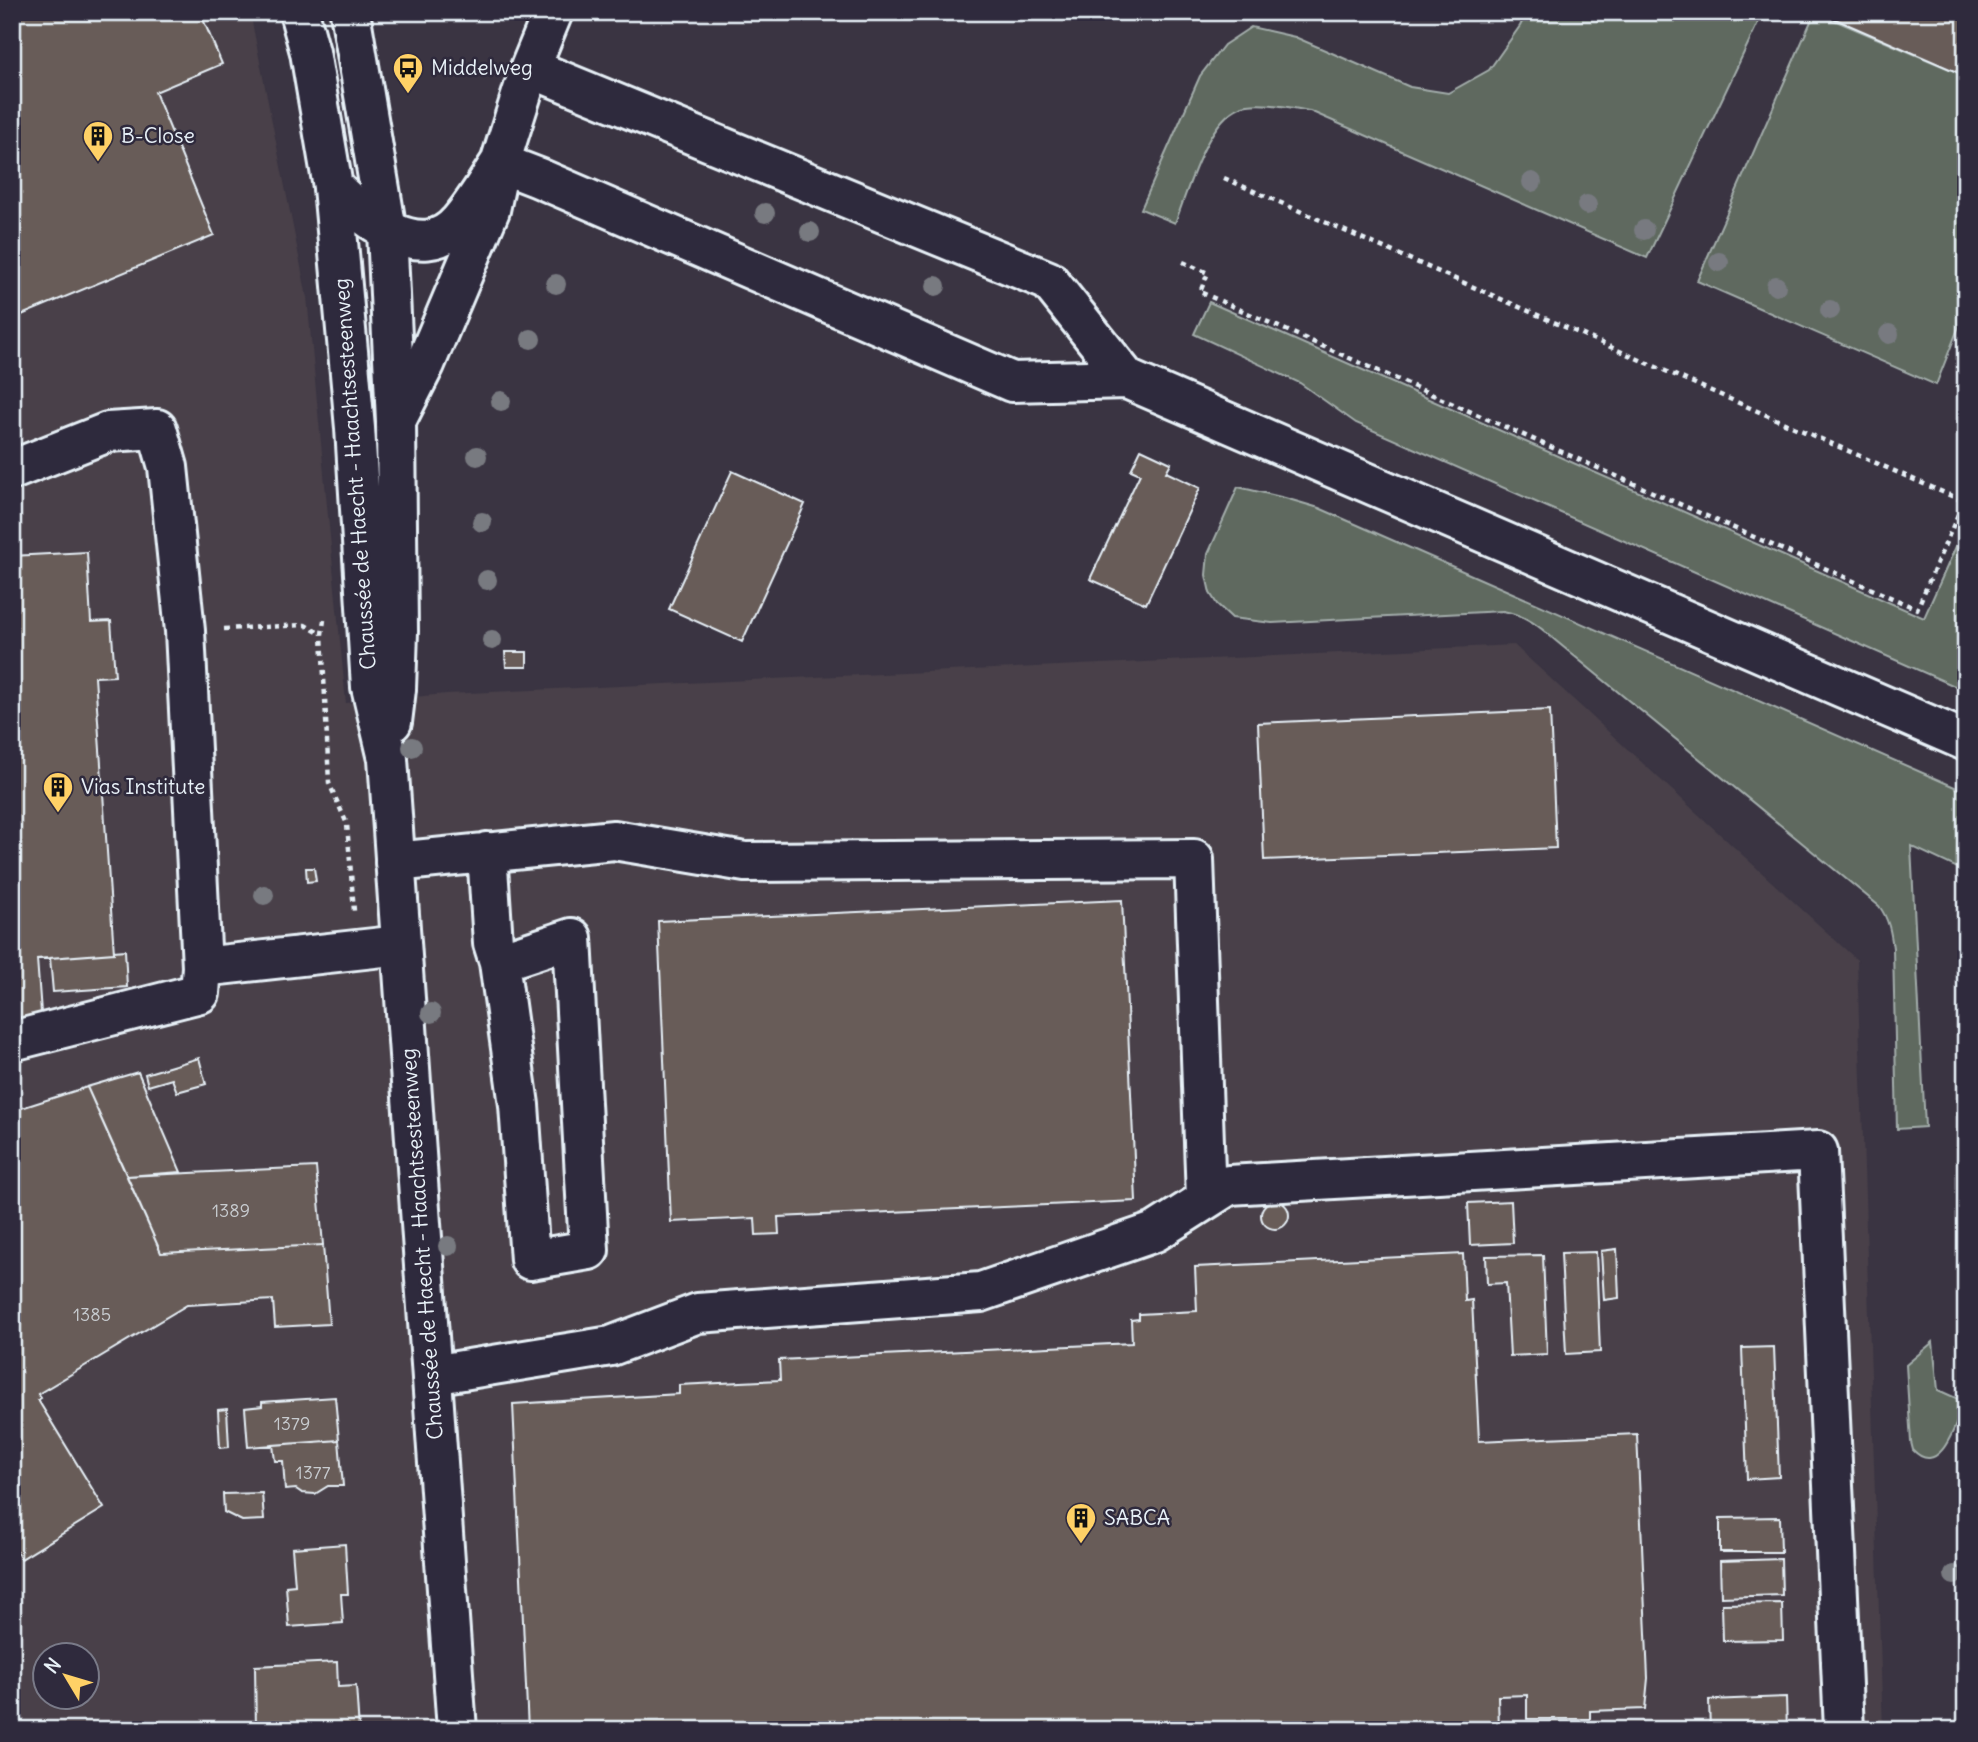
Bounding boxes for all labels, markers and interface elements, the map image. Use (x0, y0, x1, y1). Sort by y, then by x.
bus stop icon: Middelweg (391, 51, 425, 95)
place label: Middelweg (431, 54, 533, 81)
building icon: B-Close (81, 119, 115, 163)
place label: B-Close (121, 122, 195, 149)
street label: Chaussée de Haecht - Haachtsesteenweg (327, 277, 382, 671)
building icon: Vias Institute (41, 770, 75, 814)
place label: Vias Institute (81, 773, 205, 800)
street label: Chaussée de Haecht - Haachtsesteenweg (394, 1047, 449, 1441)
house number: 1389 (212, 1199, 250, 1222)
house number: 1385 (73, 1303, 111, 1326)
house number: 1379 (274, 1412, 310, 1435)
house number: 1377 (295, 1461, 331, 1484)
building icon: SABCA (1064, 1501, 1098, 1545)
place label: SABCA (1104, 1504, 1170, 1531)
north arrow (32, 1640, 102, 1710)
text: N (39, 1653, 66, 1678)

